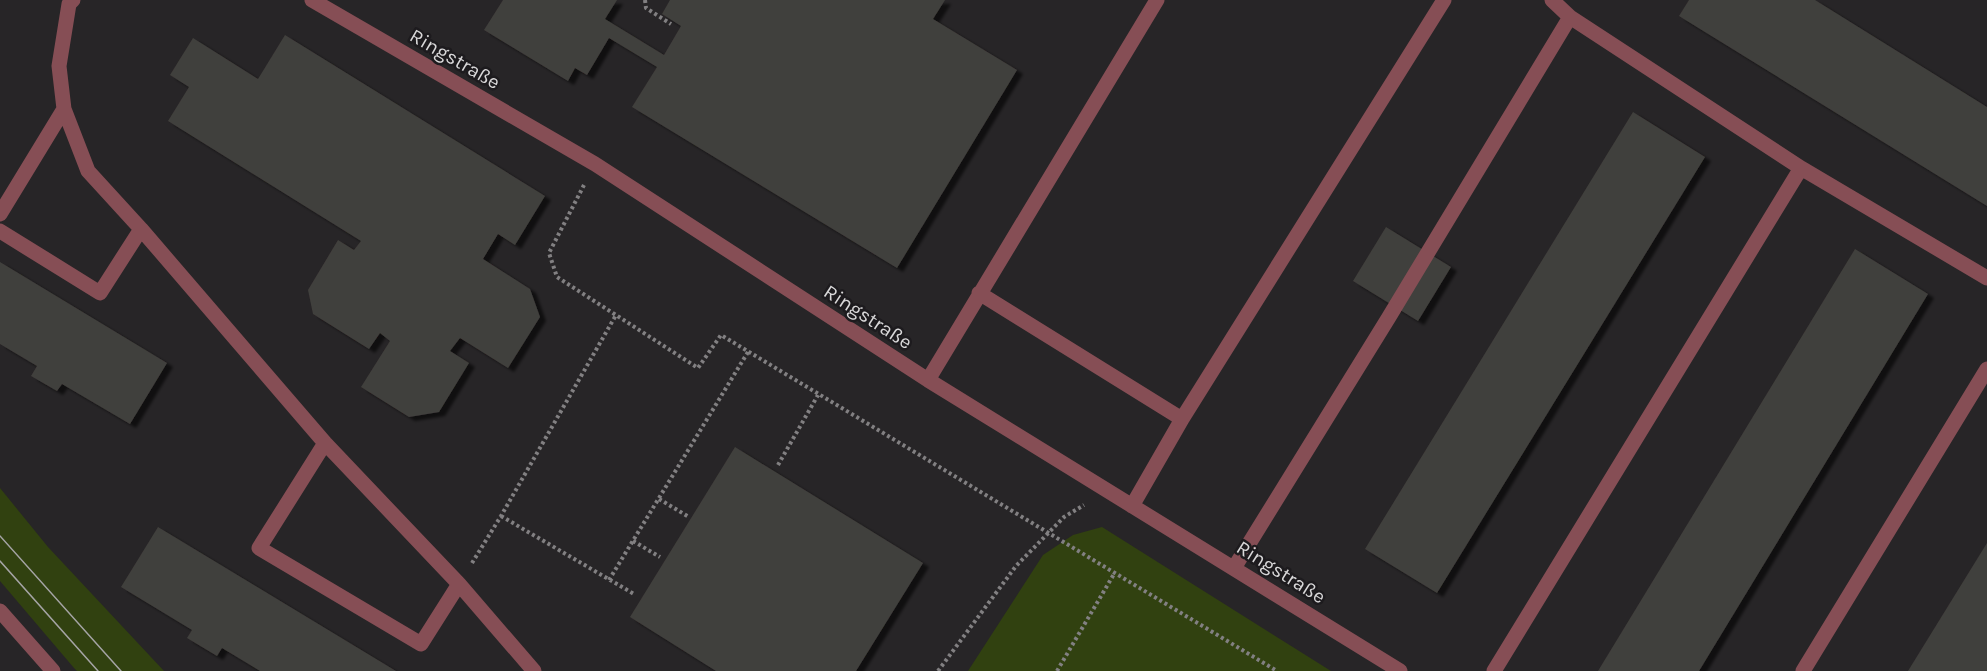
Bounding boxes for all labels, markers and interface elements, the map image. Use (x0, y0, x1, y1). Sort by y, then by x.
street label: Ringstraße (406, 24, 504, 94)
street label: Ringstraße (820, 280, 916, 354)
street label: Ringstraße (1232, 536, 1330, 608)

